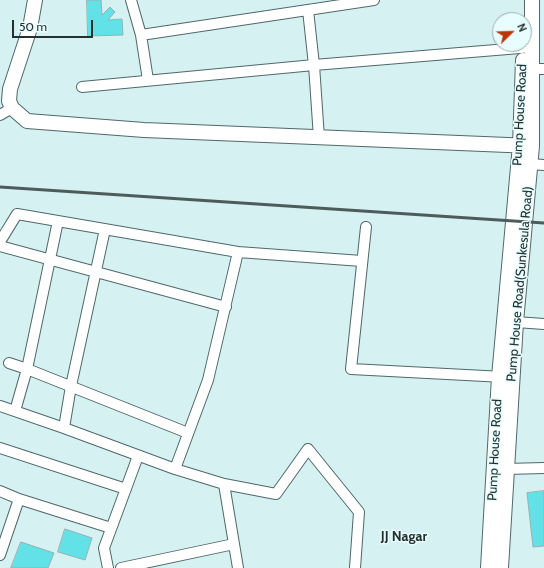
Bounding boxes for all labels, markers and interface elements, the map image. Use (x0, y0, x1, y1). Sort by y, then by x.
scale bar (14, 12, 95, 38)
north arrow (492, 12, 532, 52)
text: 50 m (19, 19, 47, 34)
text: N (514, 21, 530, 34)
street label: Pump House Road (510, 64, 530, 166)
street label: Pump House Road(Sunkesula Road) (504, 186, 536, 382)
street label: Pump House Road (485, 399, 505, 501)
district label: JJ Nagar (381, 529, 427, 545)

